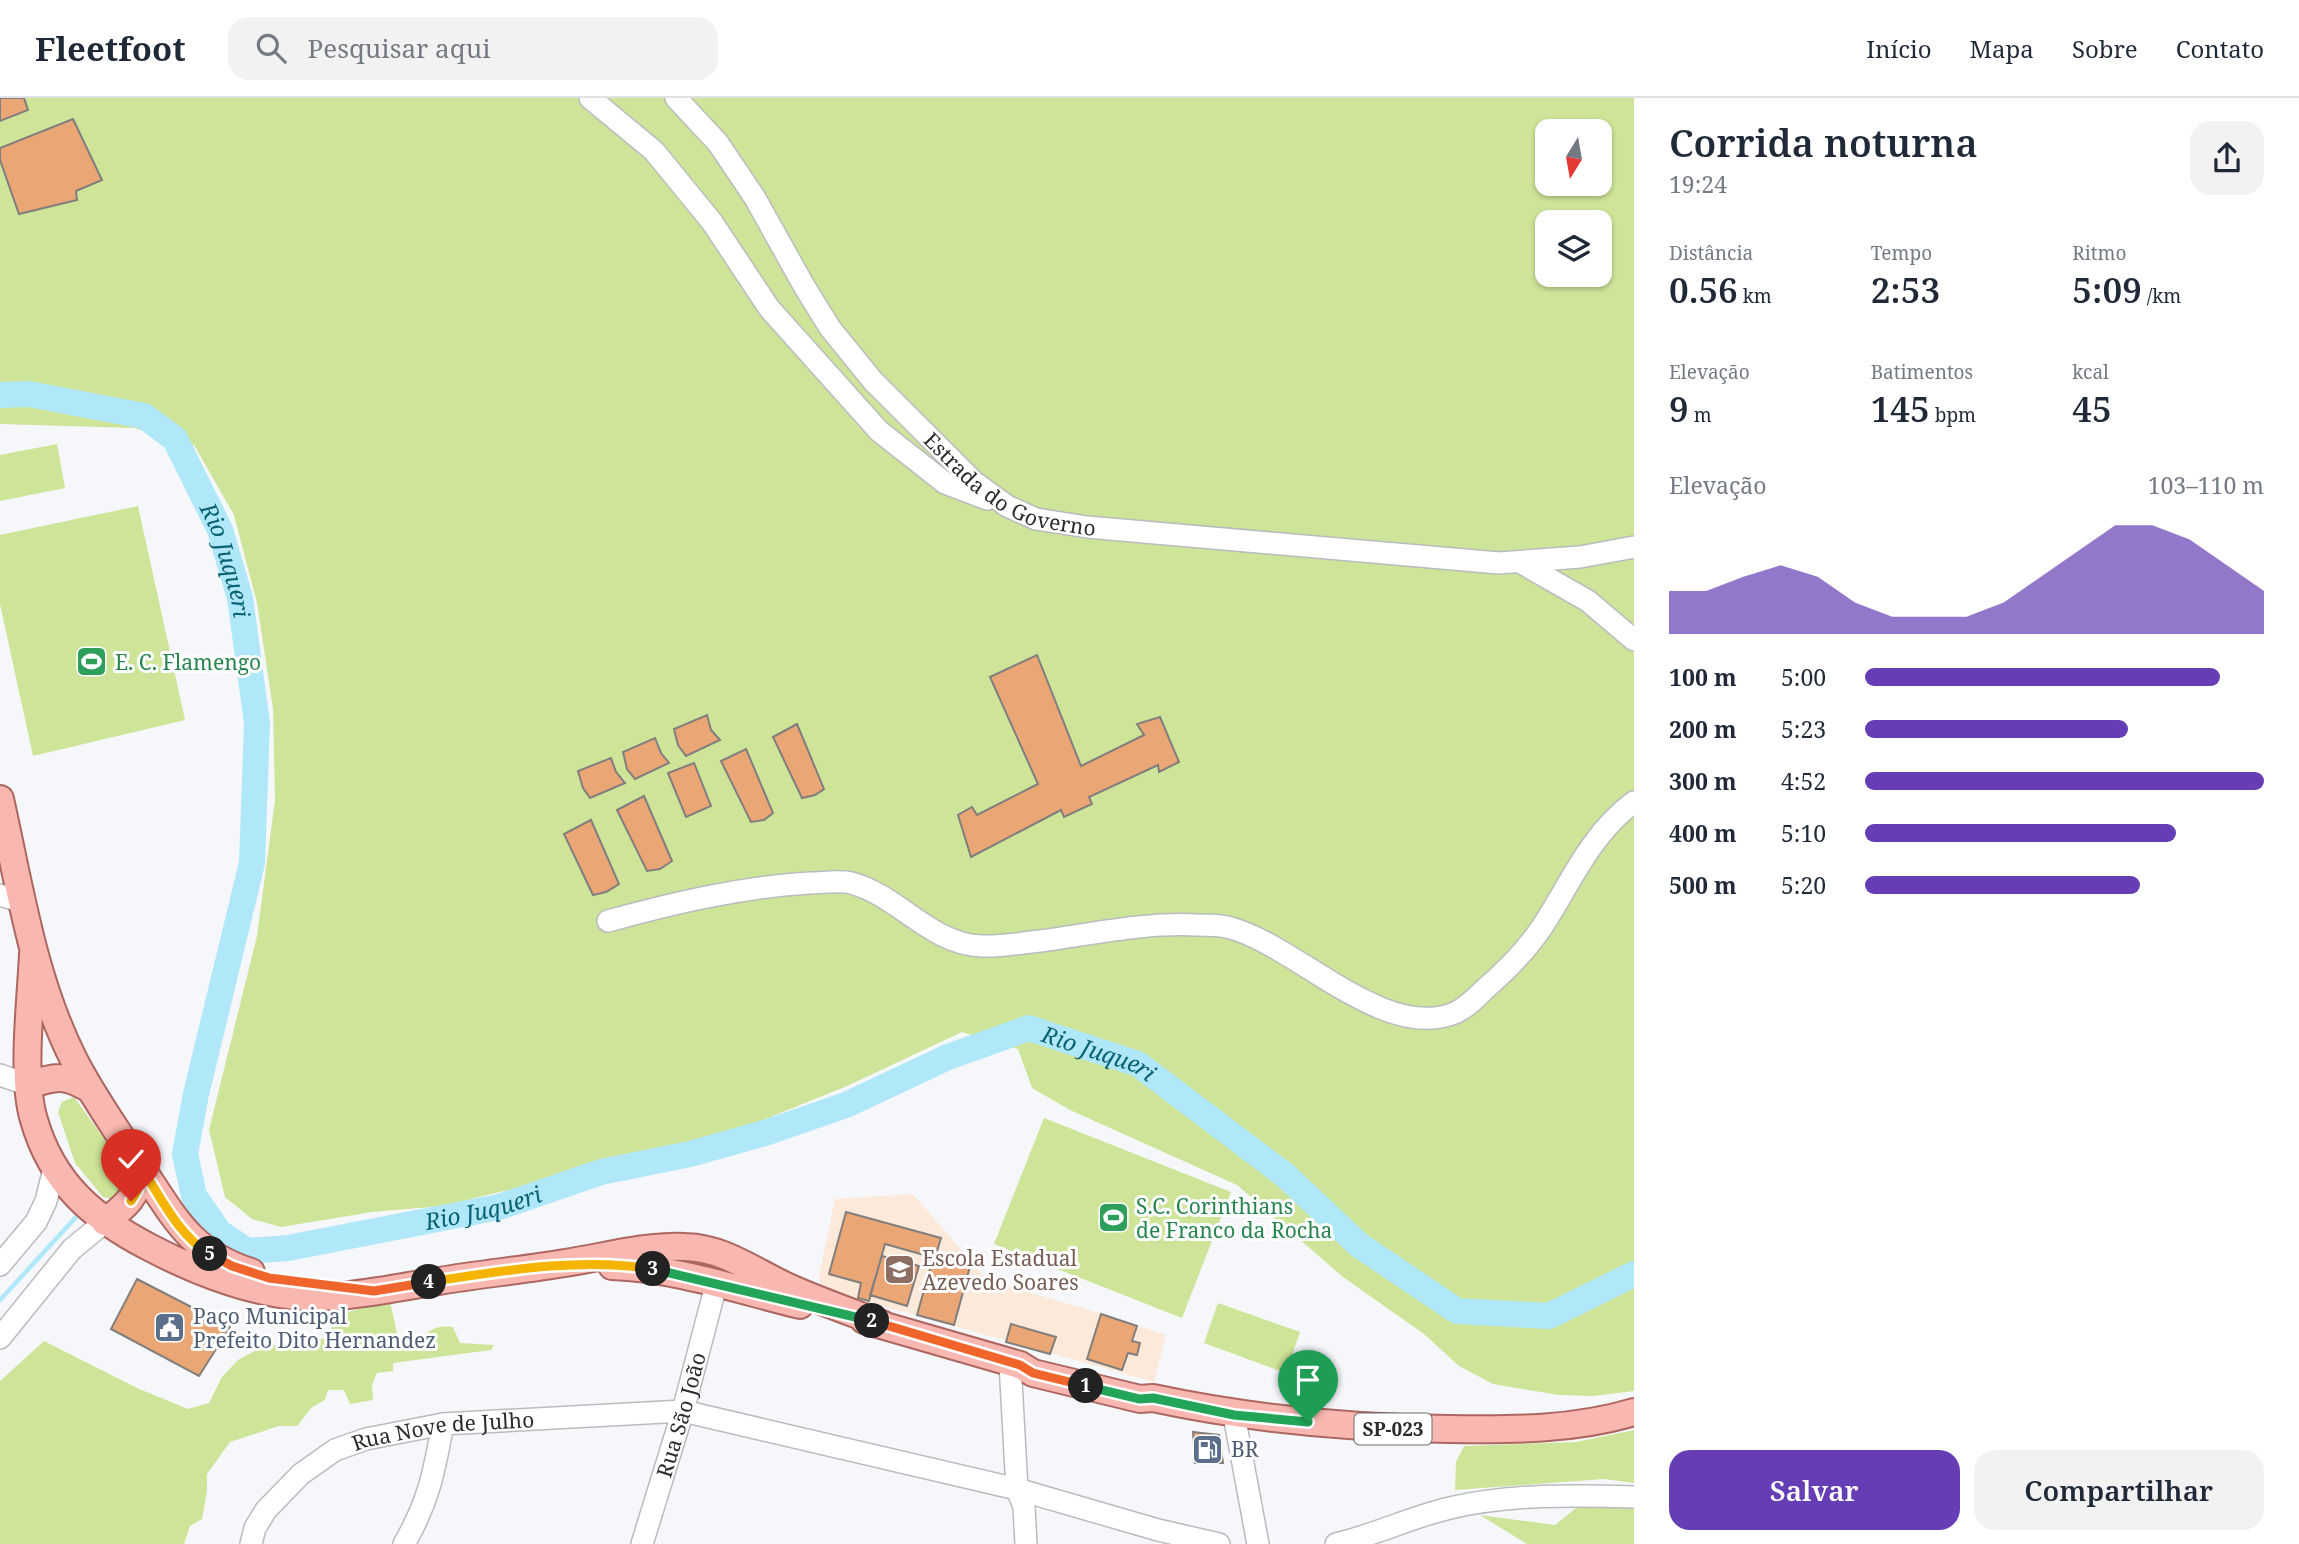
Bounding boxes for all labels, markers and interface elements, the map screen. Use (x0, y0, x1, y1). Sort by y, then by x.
search box (228, 17, 718, 80)
text: Fleetfoot (35, 26, 186, 71)
icon: search (252, 29, 290, 67)
text: Pesquisar aqui (308, 30, 490, 66)
text: Início (1866, 32, 1932, 65)
text: Mapa (1970, 32, 2034, 65)
text: Sobre (2072, 32, 2138, 65)
text: Contato (2176, 32, 2264, 65)
text: Corrida noturna (1669, 116, 1978, 168)
north arrow (1535, 119, 1612, 196)
map controls (1535, 119, 1612, 287)
button: share (2190, 121, 2264, 195)
text: 19:24 (1669, 168, 1727, 200)
button: layers (1535, 210, 1612, 287)
text: Distância (1669, 240, 1753, 266)
text: Tempo (1871, 240, 1932, 266)
text: Ritmo (2072, 240, 2126, 266)
text: 0.56 (1669, 266, 1738, 313)
text: 2:53 (1871, 266, 1940, 313)
text: 5:09 (2072, 266, 2142, 313)
text: km (1738, 283, 1772, 309)
text: /km (2142, 283, 2181, 309)
text: Elevação (1669, 359, 1750, 385)
text: Batimentos (1871, 359, 1973, 385)
text: kcal (2072, 359, 2109, 385)
text: 9 (1669, 385, 1689, 432)
text: 145 (1871, 385, 1930, 432)
text: 45 (2072, 385, 2112, 432)
text: m (1689, 402, 1712, 428)
text: bpm (1930, 402, 1976, 428)
street label: Estrada do Governo (918, 426, 1097, 542)
text: Elevação (1669, 469, 1767, 501)
text: 103–110 m (2148, 469, 2264, 501)
water label: Rio Juqueri (192, 496, 258, 620)
sports icon: E. C. Flamengo (75, 645, 109, 679)
place label: E. C. Flamengo (115, 648, 261, 676)
text: 100 m (1669, 661, 1737, 693)
text: 5:00 (1781, 661, 1826, 693)
text: 200 m (1669, 713, 1737, 745)
text: 5:23 (1781, 713, 1826, 745)
text: 300 m (1669, 765, 1737, 797)
text: 4:52 (1781, 765, 1826, 797)
text: 400 m (1669, 817, 1737, 849)
text: 5:10 (1781, 817, 1826, 849)
text: 500 m (1669, 869, 1737, 901)
text: 5:20 (1781, 869, 1826, 901)
water label: Rio Juqueri (1037, 1017, 1163, 1088)
pin (101, 1129, 161, 1201)
icon: check (112, 1140, 150, 1178)
water label: Rio Juqueri (421, 1178, 546, 1237)
place label: S.C. Corinthians de Franco da Rocha (1136, 1192, 1332, 1244)
sports icon: S.C. Corinthians de Franco da Rocha (1096, 1201, 1130, 1235)
pin: 5 (192, 1236, 228, 1272)
text: 5 (204, 1240, 215, 1266)
place label: Escola Estadual Azevedo Soares (922, 1244, 1079, 1296)
pin: 3 (636, 1252, 670, 1286)
school or university icon: Escola Estadual Azevedo Soares (882, 1253, 916, 1287)
text: 3 (647, 1255, 658, 1281)
pin: 4 (412, 1264, 446, 1300)
text: 4 (423, 1268, 434, 1294)
place label: Paço Municipal Prefeito Dito Hernandez (193, 1302, 436, 1354)
pin: 2 (854, 1304, 890, 1338)
text: 2 (866, 1307, 877, 1333)
public building icon: Paço Municipal Prefeito Dito Hernandez (153, 1311, 187, 1345)
street label: Rua São João (649, 1349, 712, 1481)
pin (1278, 1350, 1338, 1422)
icon: arrive (1289, 1361, 1327, 1399)
pin: 1 (1068, 1368, 1104, 1404)
text: 1 (1080, 1372, 1091, 1398)
street label: Rua Nove de Julho (348, 1405, 535, 1457)
road number: SP-023 (1354, 1414, 1432, 1444)
fuel station icon: BR (1191, 1432, 1225, 1466)
place label: BR (1231, 1435, 1259, 1463)
button: Salvar (1669, 1450, 1960, 1530)
button: Compartilhar (1974, 1450, 2264, 1530)

